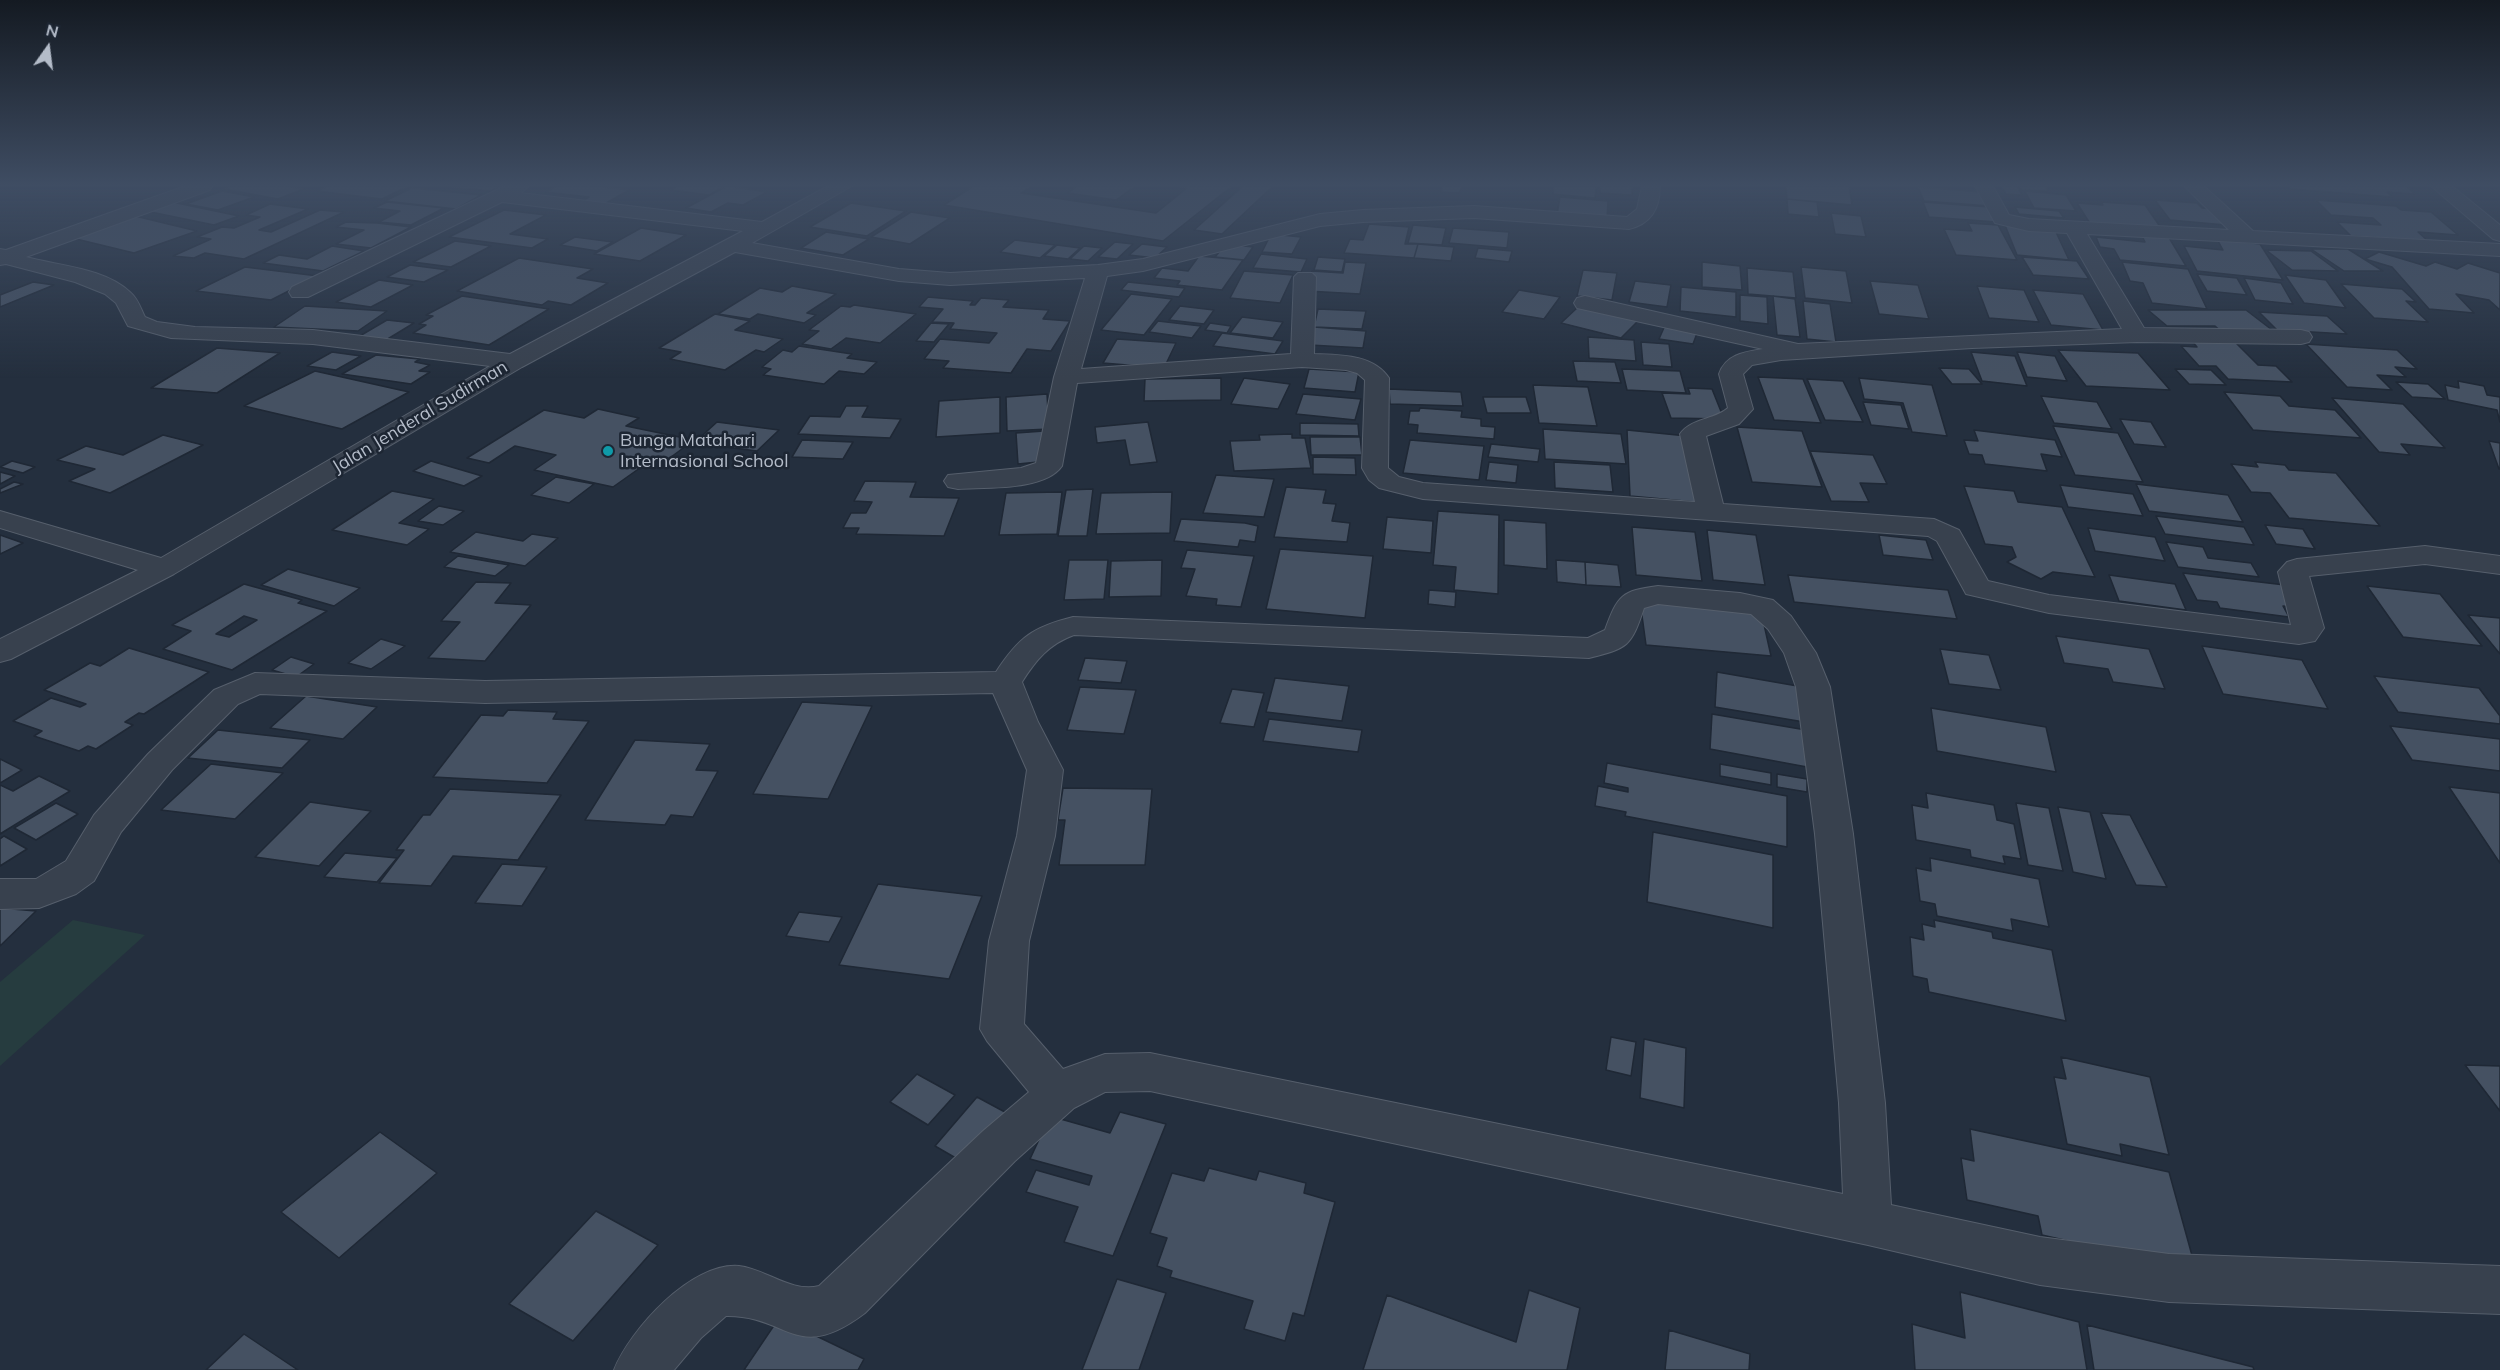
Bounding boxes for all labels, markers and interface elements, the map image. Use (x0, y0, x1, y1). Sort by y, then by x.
north arrow (18, 18, 78, 78)
text: N (44, 19, 61, 42)
street label: Jalan Jenderal Sudirman (329, 356, 511, 478)
place label: Bunga Matahari Internasional School (620, 430, 788, 472)
marker: Bunga Matahari Internasional School (601, 444, 615, 458)

